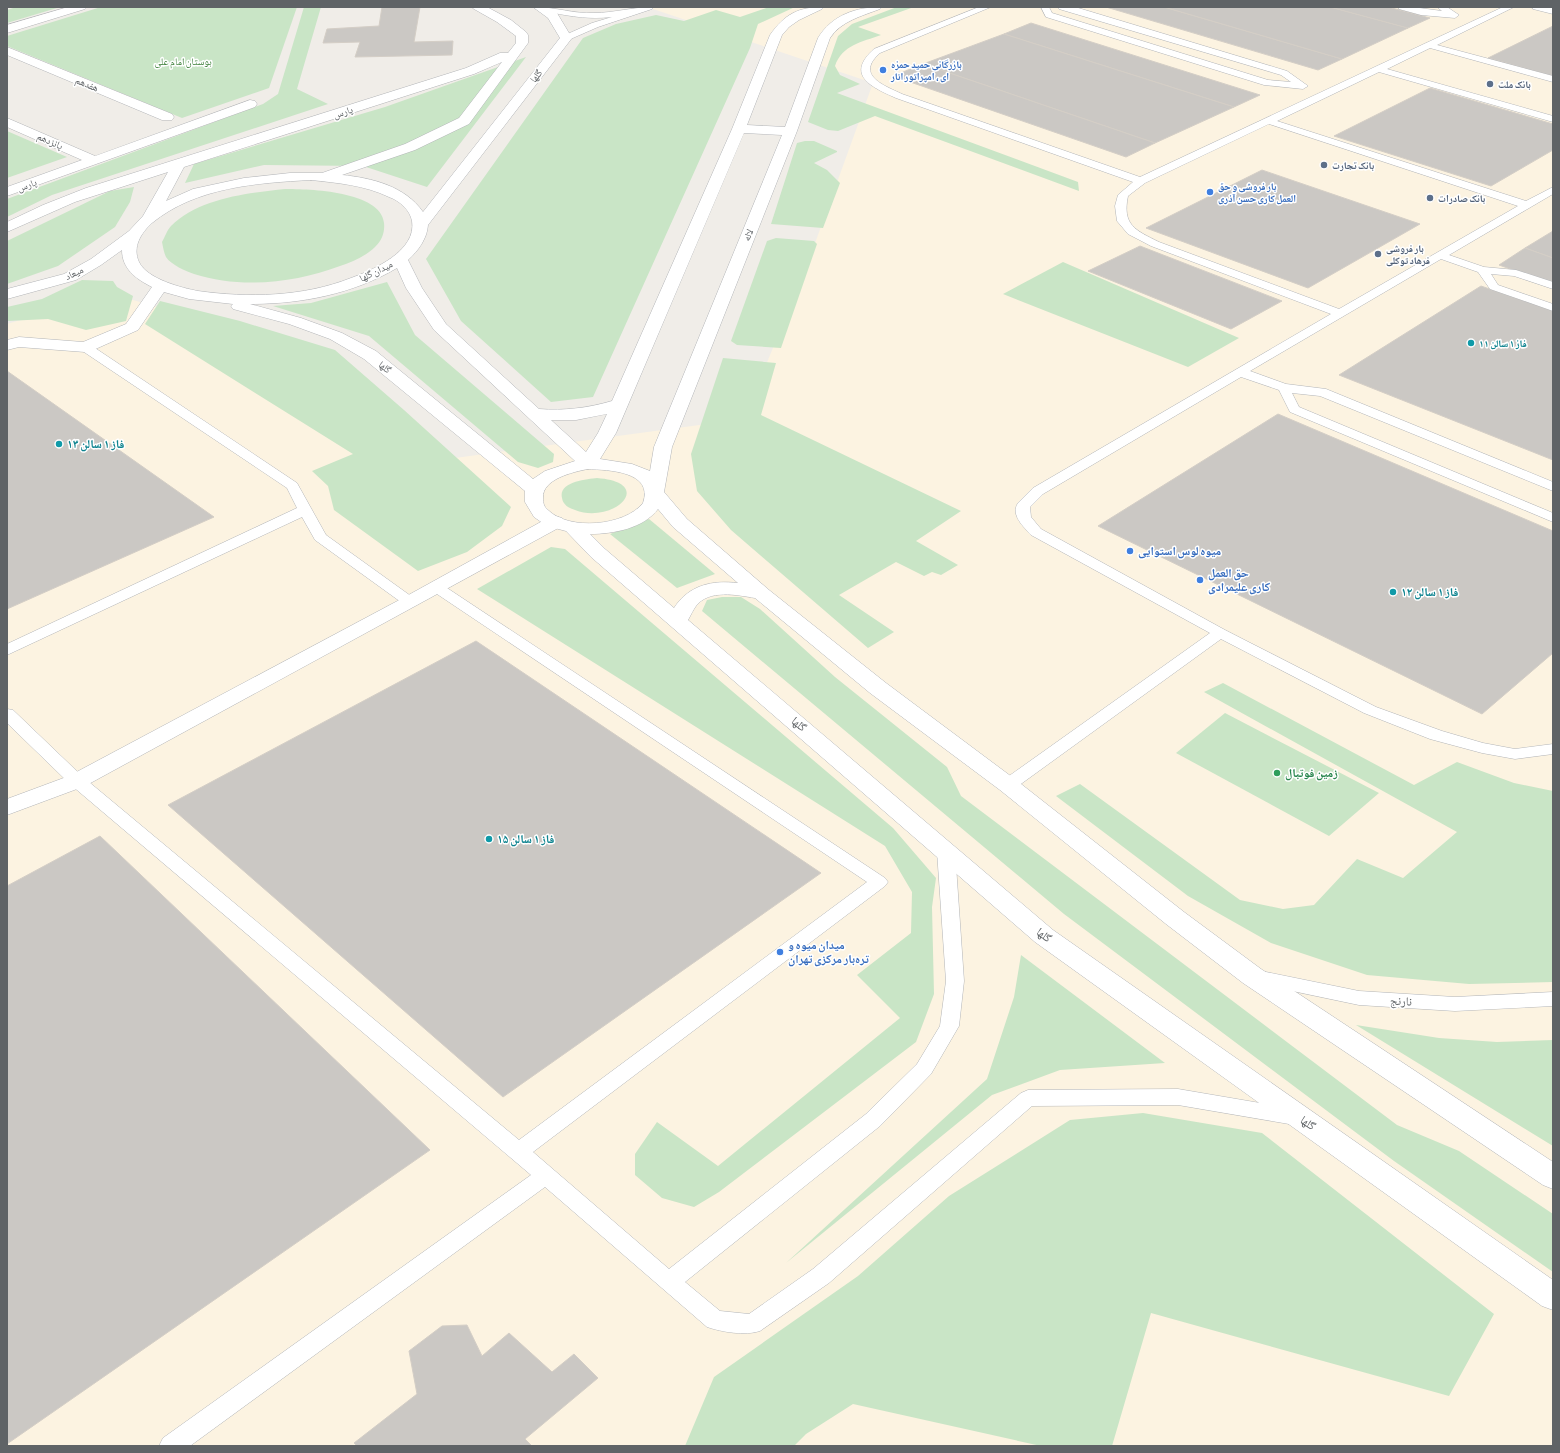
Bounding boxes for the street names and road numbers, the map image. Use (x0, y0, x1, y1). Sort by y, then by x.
street label: گلها (528, 67, 545, 84)
street label: هفدهم (73, 74, 100, 95)
street label: پارس (332, 104, 355, 121)
street label: پانزدهم (35, 130, 65, 153)
street label: پارس (16, 176, 39, 195)
street label: لاله (741, 227, 755, 243)
street label: میدان گلها (358, 258, 395, 285)
street label: میعاد (63, 264, 85, 282)
street label: گلها (377, 359, 394, 376)
street label: گلها (789, 714, 809, 734)
street label: گلها (1034, 925, 1054, 945)
street label: نارنج (1390, 993, 1412, 1009)
street label: گلها (1298, 1113, 1318, 1133)

